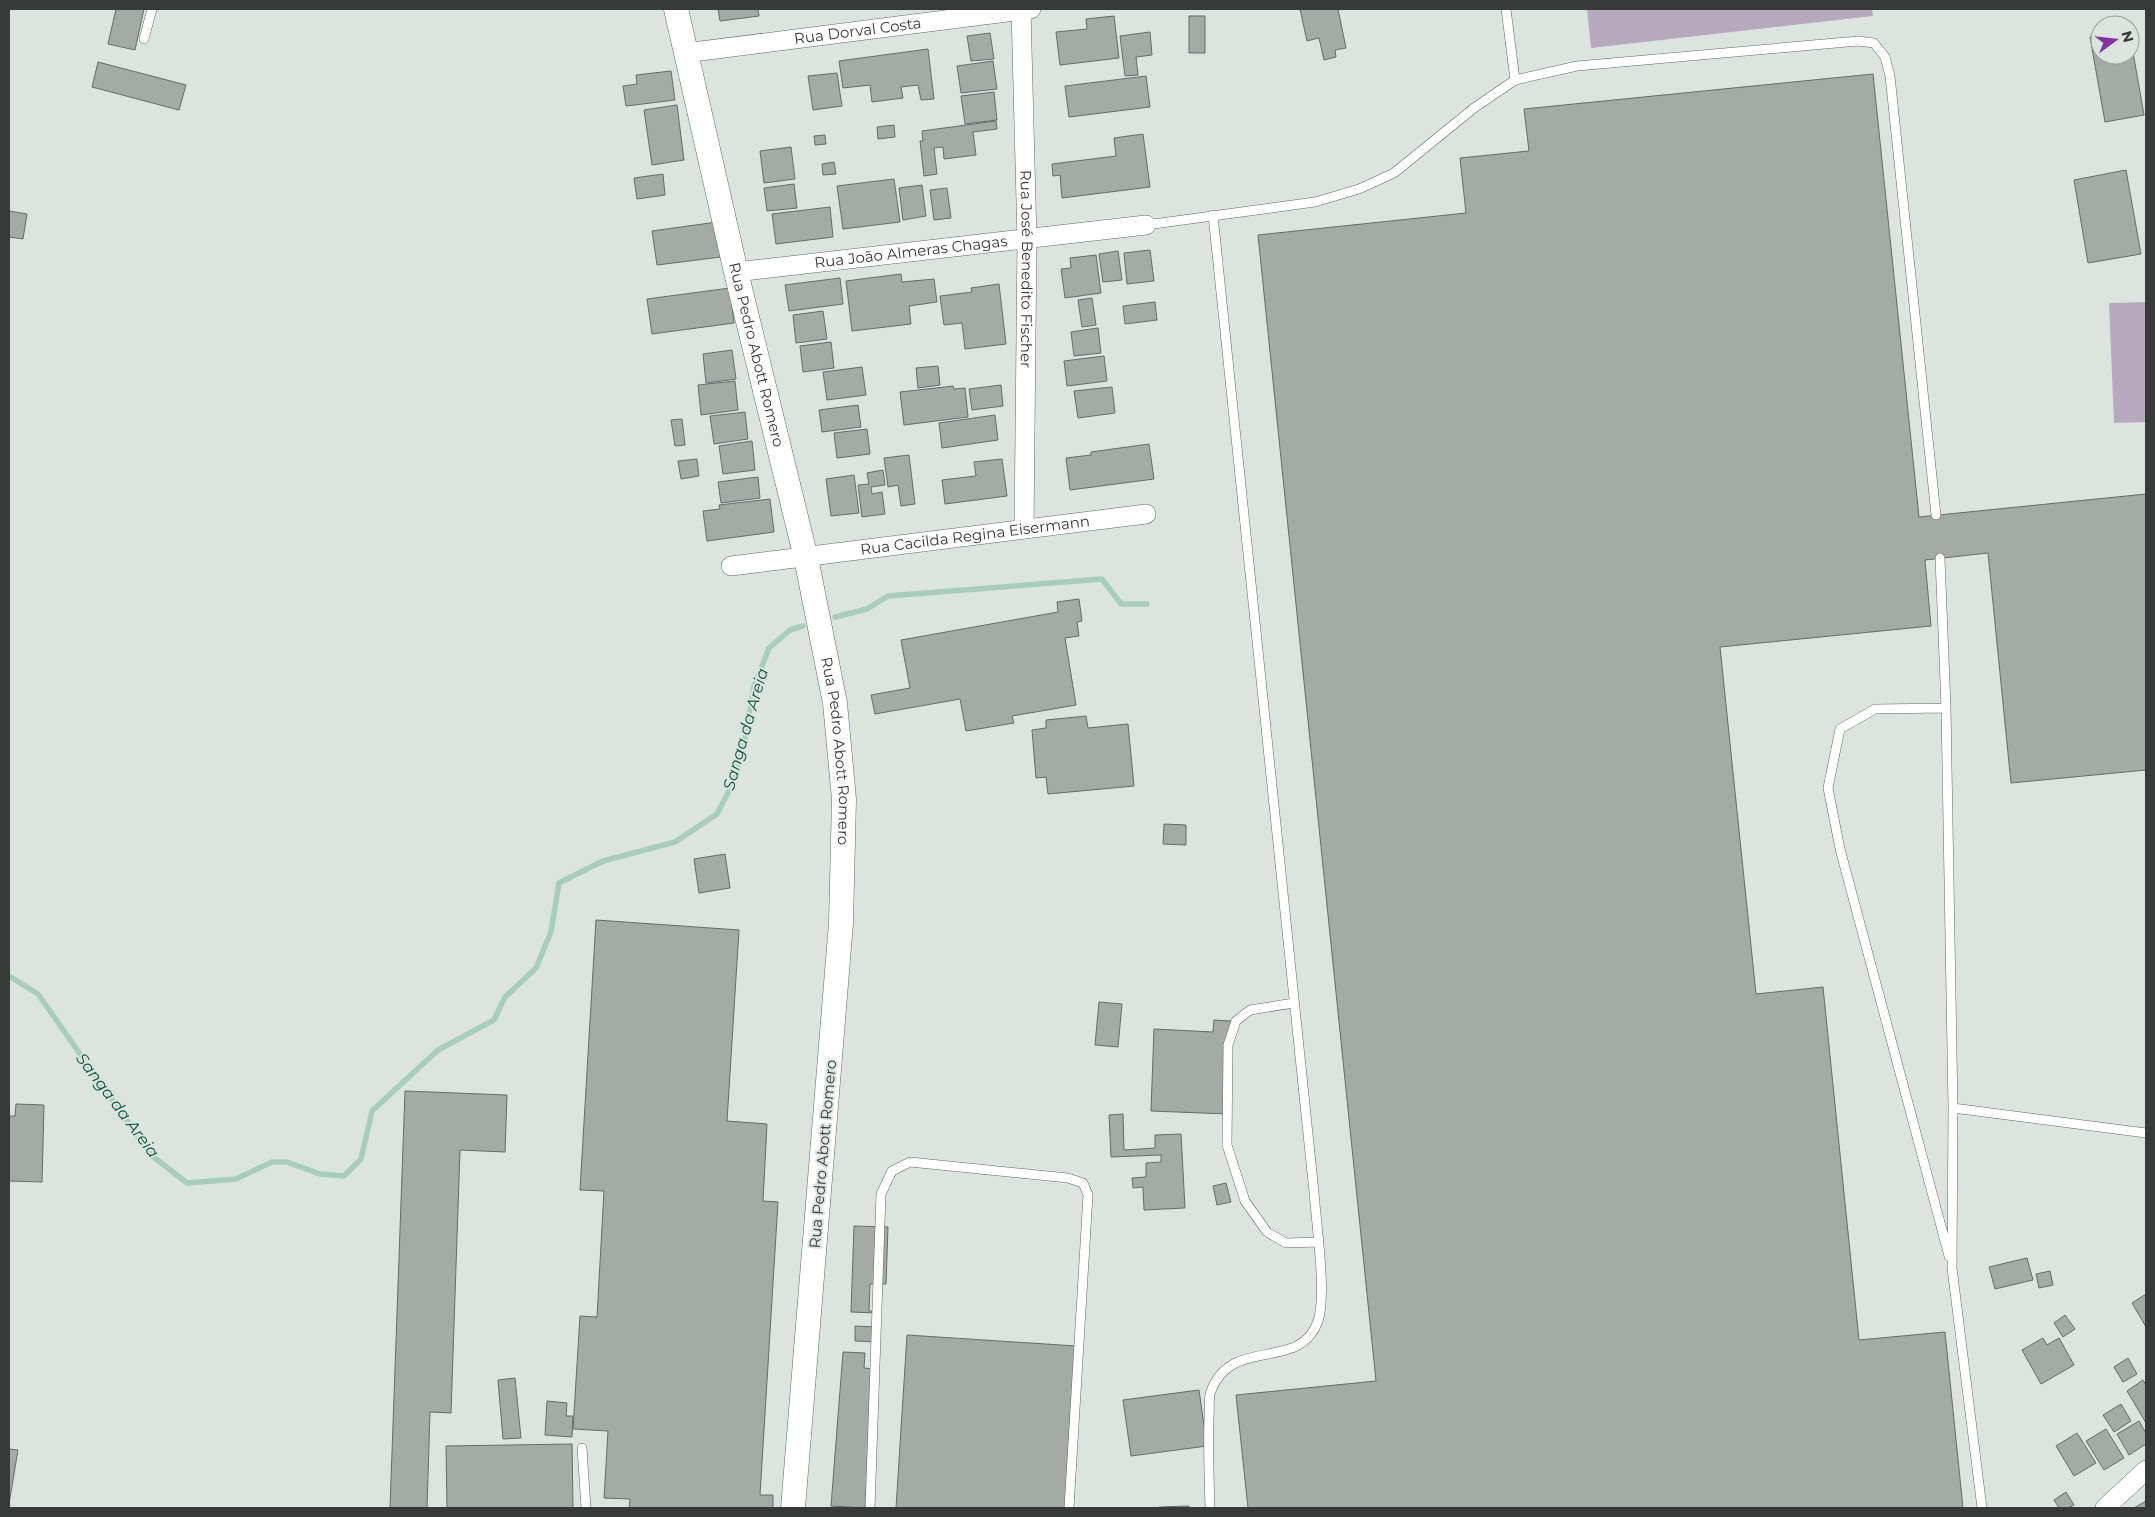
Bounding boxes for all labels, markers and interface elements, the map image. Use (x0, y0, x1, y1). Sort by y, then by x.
street label: Rua Dorval Costa (793, 13, 922, 48)
north arrow (2090, 15, 2140, 65)
text: N (2117, 29, 2138, 44)
street label: Rua José Benedito Fischer (1016, 170, 1037, 368)
street label: Rua João Almeras Chagas (813, 231, 1008, 272)
street label: Rua Pedro Abott Romero (725, 261, 789, 449)
street label: Rua Cacilda Regina Eisermann (859, 511, 1091, 559)
street label: Rua Pedro Abott Romero (817, 655, 854, 845)
water label: Sanga da Areia (719, 666, 772, 792)
water label: Sanga da Areia (72, 1049, 163, 1161)
street label: Rua Pedro Abott Romero (805, 1059, 840, 1249)

